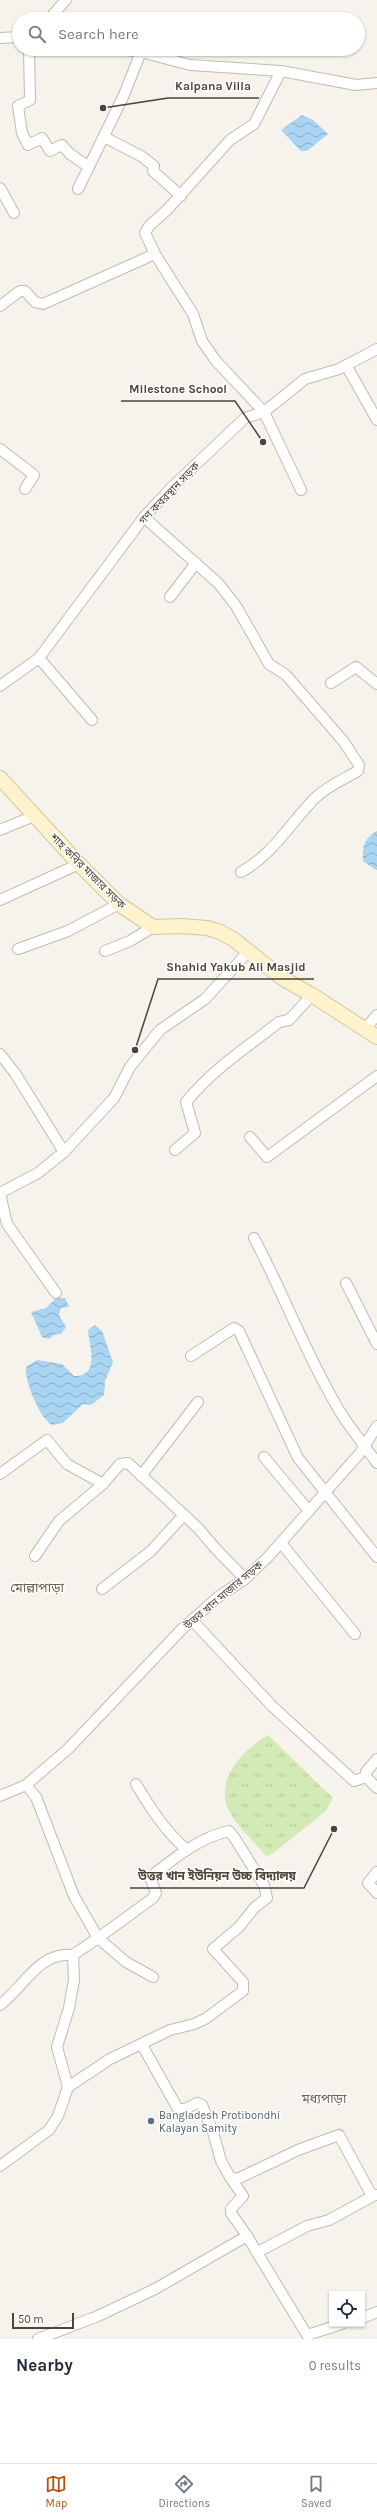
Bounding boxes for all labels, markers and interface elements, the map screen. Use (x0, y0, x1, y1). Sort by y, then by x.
search box (12, 12, 365, 56)
icon: search (26, 23, 48, 45)
text: Search here (58, 25, 139, 43)
callout: Kalpana Villa (168, 74, 259, 98)
text: Kalpana Villa (175, 79, 251, 93)
callout: Milestone School (121, 377, 235, 401)
text: Milestone School (129, 382, 227, 396)
street label: গণ কবরস্থান সড়ক (136, 459, 202, 527)
street label: শাহ কবির মাজার সড়ক (47, 830, 128, 912)
callout: Shahid Yakub Ali Masjid (158, 955, 314, 979)
text: Shahid Yakub Ali Masjid (166, 960, 306, 974)
street label: উত্তর খান মাজার সড়ক (180, 1558, 266, 1633)
district label: মোল্লাপাড়া (10, 1580, 64, 1595)
callout: উত্তর খান ইউনিয়ন উচ্চ বিদ্যালয় (130, 1864, 304, 1888)
text: উত্তর খান ইউনিয়ন উচ্চ বিদ্যালয় (137, 1868, 297, 1883)
district label: মধ্যপাড়া (301, 2091, 347, 2106)
place label: Bangladesh Protibondhi Kalayan Samity (159, 2109, 280, 2135)
marker: Bangladesh Protibondhi Kalayan Samity (146, 2116, 156, 2126)
map controls (329, 2291, 365, 2327)
button: locate (329, 2291, 365, 2327)
scale bar (12, 2311, 74, 2330)
text: 50 m (18, 2313, 44, 2326)
text: Nearby (16, 2355, 73, 2375)
text: 0 results (309, 2358, 361, 2373)
tab: Map (45, 2473, 67, 2510)
tab: Directions (158, 2473, 210, 2510)
tab: Saved (301, 2473, 332, 2510)

